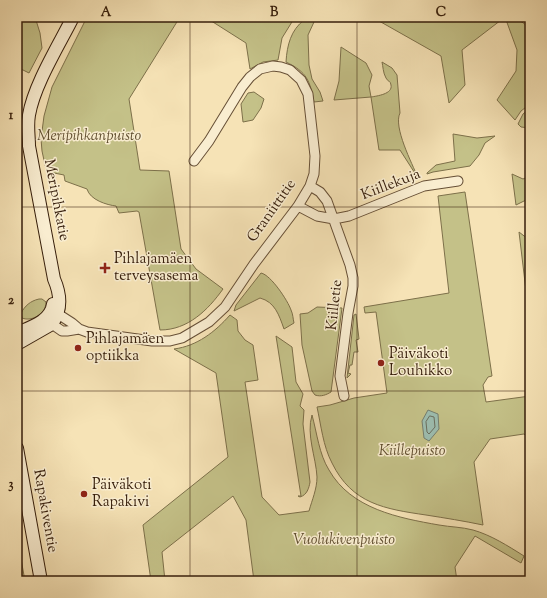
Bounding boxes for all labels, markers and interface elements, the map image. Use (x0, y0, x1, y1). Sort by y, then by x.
text: A (101, 4, 112, 22)
text: B (270, 4, 279, 22)
text: C (436, 4, 446, 22)
text: 1 (9, 107, 14, 125)
park label: Meripihkanpuisto (37, 126, 141, 147)
street label: Meripihkatie (38, 157, 74, 243)
street label: Kiillekuja (358, 164, 424, 206)
street label: Graniittitie (242, 175, 302, 247)
place label: Pihlajamäen terveysasema (114, 249, 198, 287)
marker: Pihlajamäen terveysasema (99, 262, 111, 274)
street label: Kiilletie (322, 279, 348, 331)
text: 2 (8, 292, 15, 310)
place label: Pihlajamäen optiikka (86, 329, 164, 367)
marker: Pihlajamäen optiikka (73, 343, 83, 353)
place label: Päiväkoti Louhikko (389, 344, 452, 382)
marker: Päiväkoti Louhikko (376, 358, 386, 368)
park label: Kiillepuisto (379, 441, 446, 462)
street label: Rapakiventie (27, 468, 63, 554)
place label: Päiväkoti Rapakivi (92, 475, 152, 513)
text: 3 (8, 476, 14, 494)
marker: Päiväkoti Rapakivi (79, 489, 89, 499)
park label: Vuolukivenpuisto (293, 530, 395, 551)

